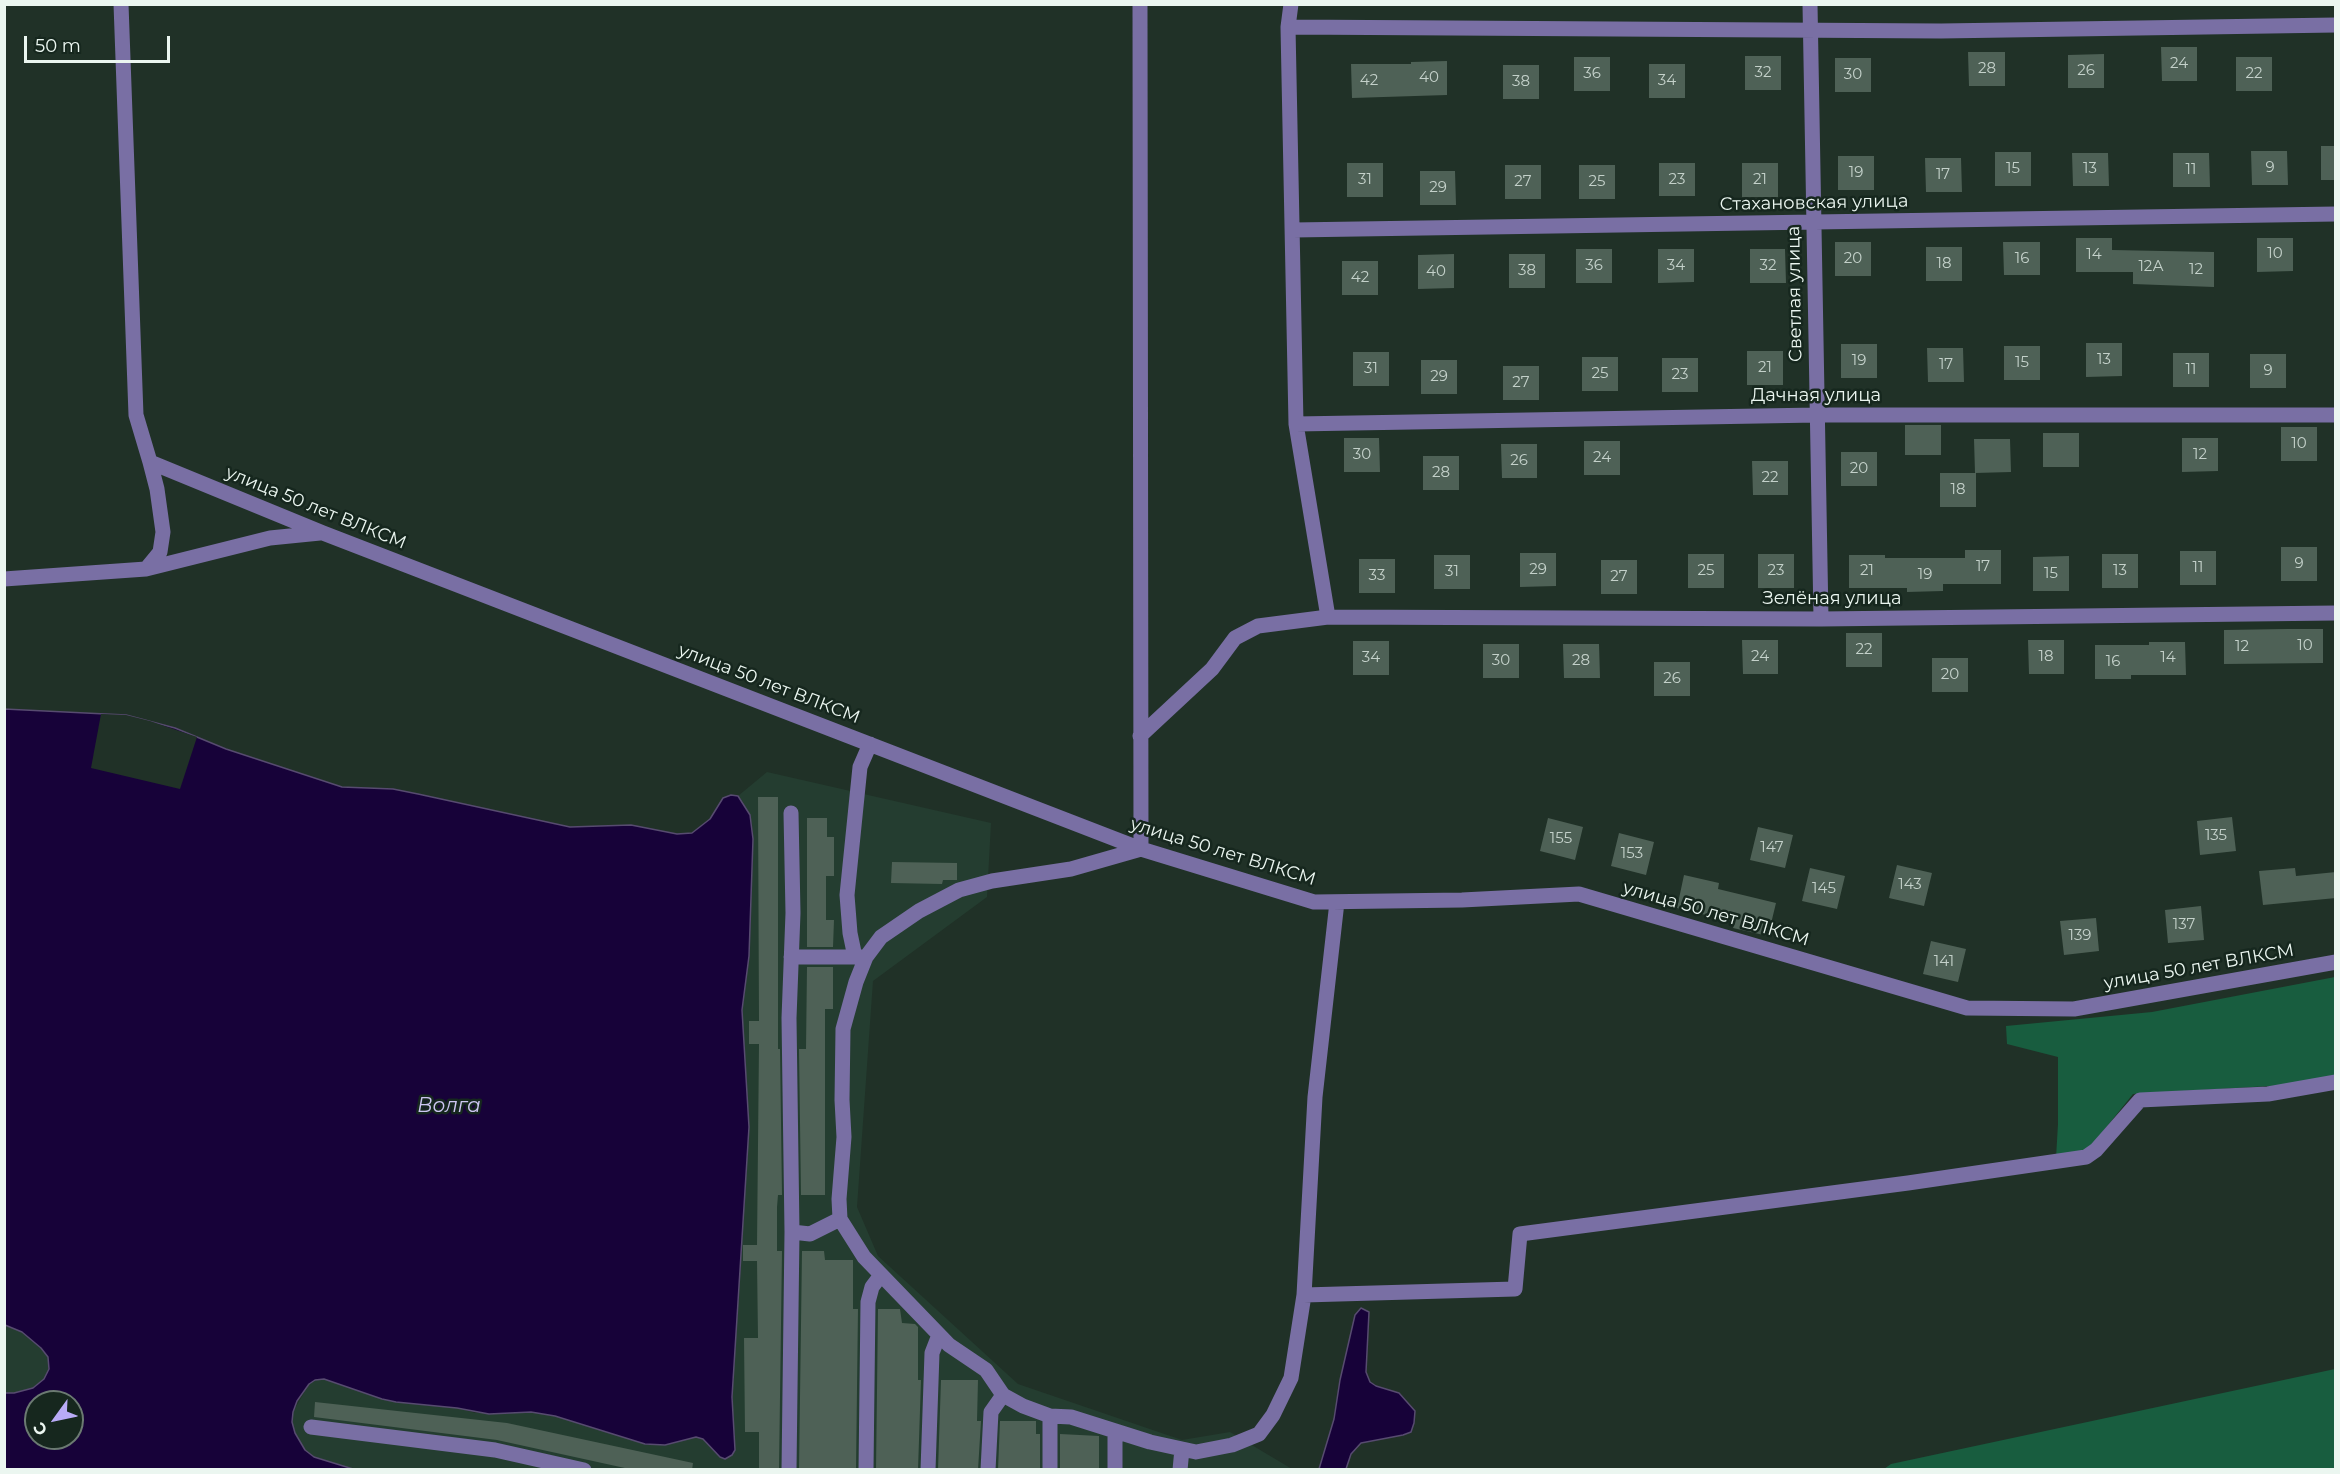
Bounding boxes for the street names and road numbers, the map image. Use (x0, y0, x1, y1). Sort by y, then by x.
street label: Стахановская улица (1719, 191, 1909, 215)
street label: Светлая улица (1783, 226, 1807, 362)
street label: Дачная улица (1751, 385, 1881, 407)
street label: улица 50 лет ВЛКСМ (223, 462, 409, 554)
street label: Зелёная улица (1762, 588, 1902, 610)
street label: улица 50 лет ВЛКСМ (675, 639, 863, 729)
street label: улица 50 лет ВЛКСМ (1128, 813, 1318, 891)
street label: улица 50 лет ВЛКСМ (1620, 877, 1812, 951)
street label: улица 50 лет ВЛКСМ (2102, 940, 2296, 994)

